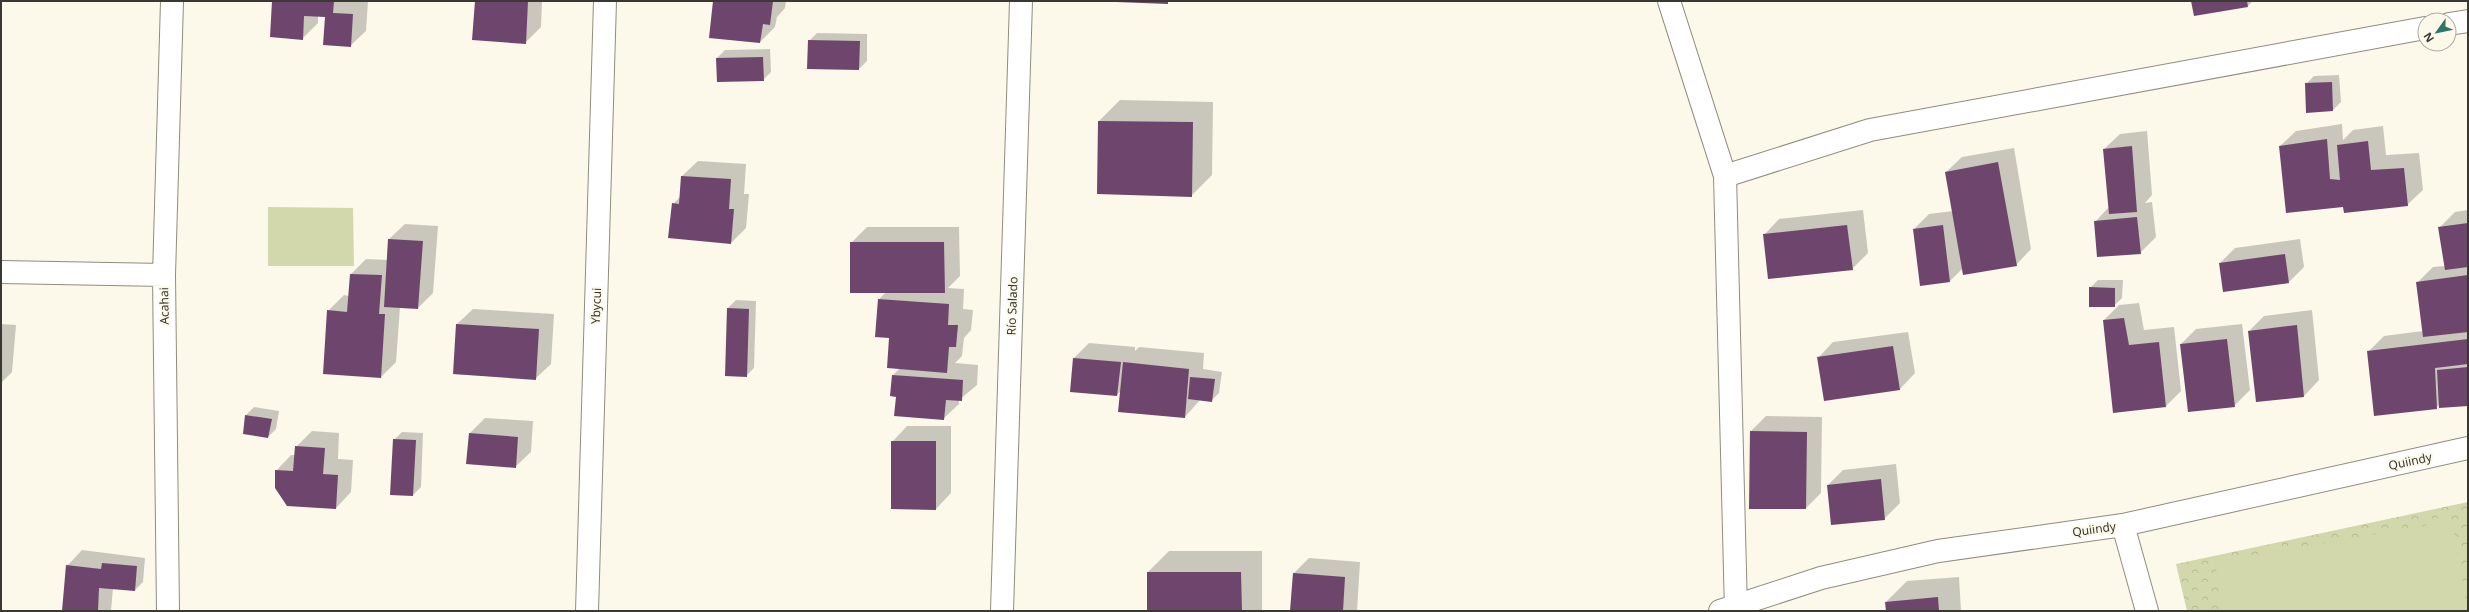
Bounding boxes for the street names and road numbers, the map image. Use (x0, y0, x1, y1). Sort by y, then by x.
street label: Río Salado (1002, 276, 1022, 336)
street label: Acahai (155, 287, 173, 325)
street label: Ybycui (587, 288, 605, 324)
street label: Quiindy (2387, 448, 2434, 474)
street label: Quiindy (2071, 517, 2118, 540)

